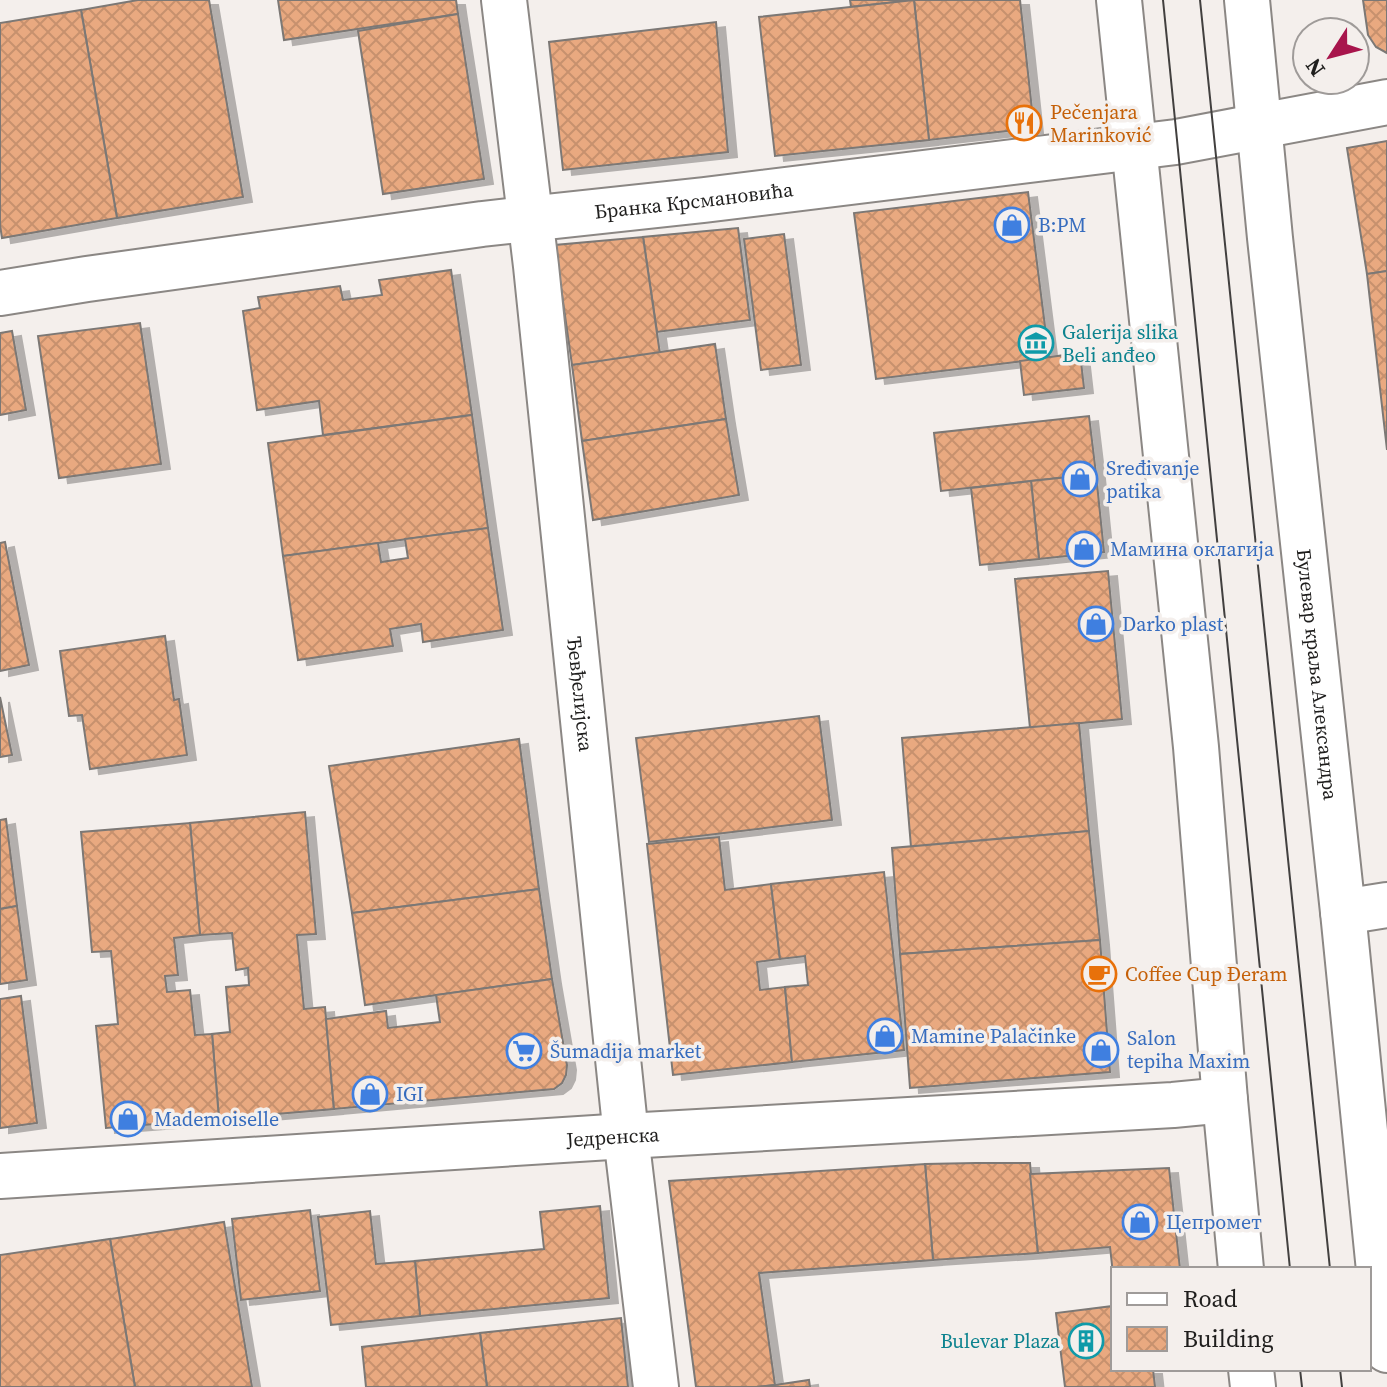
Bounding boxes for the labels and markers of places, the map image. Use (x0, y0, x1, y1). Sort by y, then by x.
place label: Pečenjara Marinković (1050, 98, 1152, 149)
restaurant icon: Pečenjara Marinković (1005, 104, 1043, 142)
shop icon: B:PM (993, 206, 1031, 244)
place label: B:PM (1038, 211, 1086, 239)
place label: Galerija slika Beli anđeo (1062, 318, 1179, 369)
museum icon: Galerija slika Beli anđeo (1017, 324, 1055, 362)
place label: Sređivanje patika (1106, 454, 1199, 505)
shop icon: Sređivanje patika (1061, 460, 1099, 498)
shop icon: Мамина оклагија (1065, 530, 1103, 568)
place label: Мамина оклагија (1110, 535, 1275, 563)
shop icon: Darko plast (1077, 605, 1115, 643)
place label: Darko plast (1122, 610, 1224, 638)
cafe icon: Coffee Cup Đeram (1080, 955, 1118, 993)
place label: Coffee Cup Đeram (1125, 960, 1287, 988)
shop icon: Mamine Palačinke (866, 1017, 904, 1055)
place label: Mamine Palačinke (911, 1022, 1076, 1050)
place label: Salon tepiha Maxim (1127, 1024, 1250, 1075)
shop icon: Salon tepiha Maxim (1082, 1031, 1120, 1069)
supermarket icon: Šumadija market (505, 1032, 543, 1070)
place label: Šumadija market (550, 1037, 702, 1065)
shop icon: IGI (351, 1075, 389, 1113)
place label: IGI (396, 1080, 424, 1108)
shop icon: Mademoiselle (109, 1100, 147, 1138)
place label: Mademoiselle (154, 1105, 279, 1133)
shop icon: Цепромет (1121, 1203, 1159, 1241)
place label: Цепромет (1166, 1208, 1262, 1236)
building icon: Bulevar Plaza (1067, 1322, 1105, 1360)
place label: Bulevar Plaza (940, 1327, 1061, 1355)

